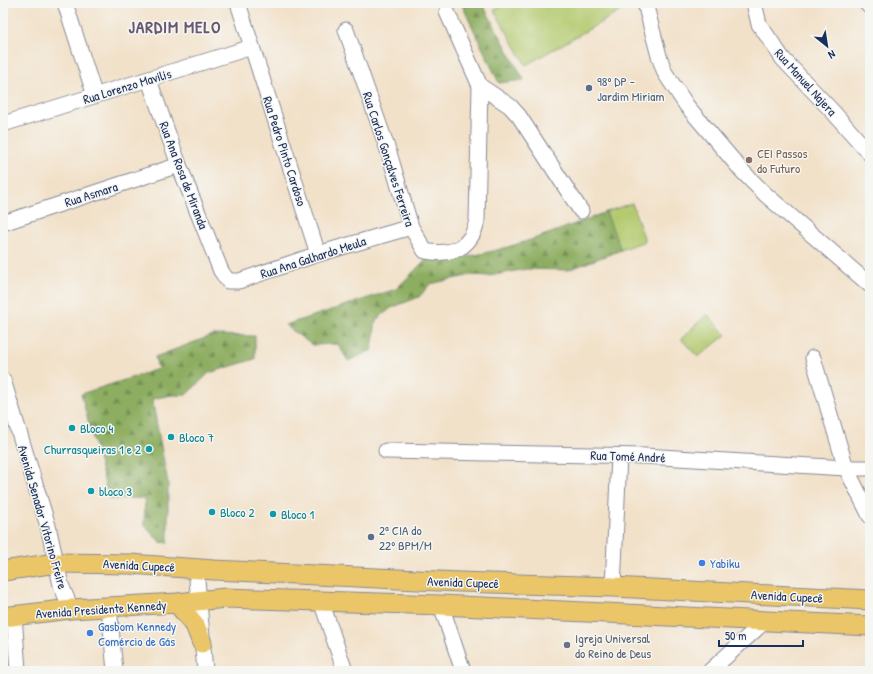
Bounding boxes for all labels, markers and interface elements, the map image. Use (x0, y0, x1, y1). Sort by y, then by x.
district label: JARDIM MELO (129, 15, 221, 38)
north arrow (807, 26, 847, 66)
street label: Rua Manuel Najera (772, 45, 840, 119)
street label: Rua Lorenzo Mavilis (81, 64, 173, 108)
place label: 98º DP - Jardim Miriam (597, 72, 664, 105)
marker: 98º DP - Jardim Miriam (584, 83, 594, 93)
street label: Rua Carlos Gonçalves Ferreira (359, 89, 419, 229)
street label: Rua Pedro Pinto Cardoso (259, 94, 311, 208)
street label: Rua Ana Rosa de Miranda (155, 119, 213, 231)
place label: CEI Passos do Futuro (757, 144, 808, 177)
marker: CEI Passos do Futuro (744, 155, 754, 165)
street label: Rua Asmara (62, 177, 120, 211)
street label: Rua Ana Galhardo Meula (258, 231, 368, 283)
place label: Bloco 4 (80, 419, 114, 437)
marker: Bloco 4 (67, 423, 77, 433)
place label: Bloco 7 (179, 428, 214, 446)
marker: Bloco 7 (166, 432, 176, 442)
place label: Churrasqueiras 1 e 2 (44, 440, 141, 458)
street label: Avenida Senador Vitorino Freire (14, 443, 72, 591)
marker: Churrasqueiras 1 e 2 (144, 444, 154, 454)
street label: Rua Tomé André (590, 446, 666, 466)
place label: bloco 3 (99, 482, 132, 500)
marker: bloco 3 (86, 486, 96, 496)
place label: Bloco 2 (220, 503, 255, 521)
place label: Bloco 1 (281, 505, 315, 523)
marker: Bloco 2 (207, 507, 217, 517)
marker: Bloco 1 (268, 509, 278, 519)
place label: 2ª CIA do 22º BPM/M (379, 521, 432, 554)
marker: 2ª CIA do 22º BPM/M (366, 532, 376, 542)
street label: Avenida Cupecê (103, 554, 175, 576)
place label: Yabiku (710, 554, 740, 572)
marker: Yabiku (697, 558, 707, 568)
street label: Avenida Cupecê (427, 572, 499, 592)
street label: Avenida Cupecê (751, 585, 823, 607)
street label: Avenida Presidente Kennedy (35, 595, 168, 623)
place label: Gasbom Kennedy Comércio de Gás (98, 617, 177, 650)
scale bar (719, 622, 803, 648)
text: 50 m (725, 627, 746, 644)
marker: Gasbom Kennedy Comércio de Gás (85, 628, 95, 638)
place label: Igreja Universal do Reino de Deus (575, 629, 651, 662)
marker: Igreja Universal do Reino de Deus (562, 640, 572, 650)

